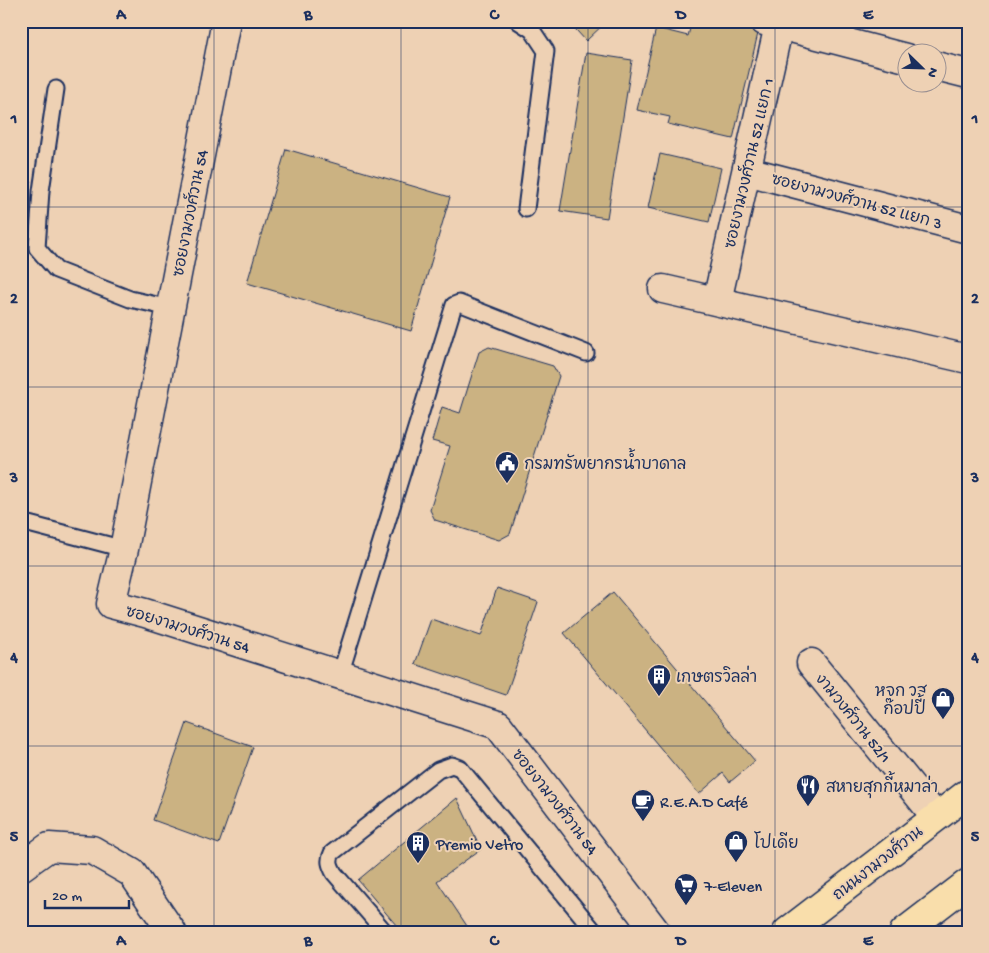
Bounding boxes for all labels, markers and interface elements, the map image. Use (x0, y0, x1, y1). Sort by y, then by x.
text: A (115, 7, 127, 26)
text: B (303, 7, 313, 26)
text: C (489, 7, 500, 26)
text: D (674, 7, 687, 26)
text: E (863, 7, 874, 26)
north arrow (896, 42, 946, 92)
text: N (922, 65, 941, 80)
street label: ซอยงามวงศ์วาน 52 แยก 1 (718, 76, 780, 251)
text: 1 (10, 111, 17, 130)
text: 1 (971, 111, 978, 130)
street label: ซอยงามวงศ์วาน 54 (166, 147, 214, 279)
street label: ซอยงามวงศ์วาน 52 แยก 3 (769, 167, 945, 235)
text: 2 (10, 291, 18, 310)
text: 2 (971, 291, 979, 310)
place label: กรมทรัพยากรน้ำบาดาล (524, 448, 686, 476)
public building icon: กรมทรัพยากรน้ำบาดาล (494, 450, 520, 484)
text: 3 (9, 470, 18, 489)
text: 3 (970, 470, 979, 489)
street label: ซอยงามวงศ์วาน 54 (123, 599, 253, 659)
text: 4 (9, 650, 18, 669)
text: 4 (970, 650, 979, 669)
building icon: เกษตรวิลล่า (646, 663, 672, 697)
place label: เกษตรวิลล่า (676, 665, 757, 689)
street label: งามวงศ์วาน 52/1 (809, 667, 897, 768)
place label: หจก วสุ ก๊อปปี้ (875, 684, 928, 721)
shop icon: หจก วสุ ก๊อปปี้ (930, 686, 956, 720)
street label: ซอยงามวงศ์วาน 54 (506, 743, 605, 860)
place label: สหายสุกกี้หมาล่า (826, 771, 938, 799)
restaurant icon: สหายสุกกี้หมาล่า (795, 773, 821, 807)
cafe icon: R.E.A.D Café (630, 788, 656, 822)
place label: R.E.A.D Café (660, 795, 749, 814)
street label: ถนนงามวงศ์วาน (827, 819, 928, 906)
text: 5 (10, 829, 19, 848)
shop icon: โปเดีย (723, 829, 749, 863)
text: 5 (971, 829, 980, 848)
building icon: Premio Vetro (405, 830, 431, 864)
place label: โปเดีย (754, 831, 798, 855)
place label: Premio Vetro (435, 837, 523, 856)
supermarket icon: 7-Eleven (673, 872, 699, 906)
scale bar (45, 878, 129, 910)
place label: 7-Eleven (703, 879, 762, 898)
text: 20 m (52, 888, 82, 906)
text: A (115, 933, 127, 952)
text: B (303, 933, 313, 952)
text: C (489, 933, 500, 952)
text: D (674, 933, 687, 952)
text: E (863, 933, 874, 952)

